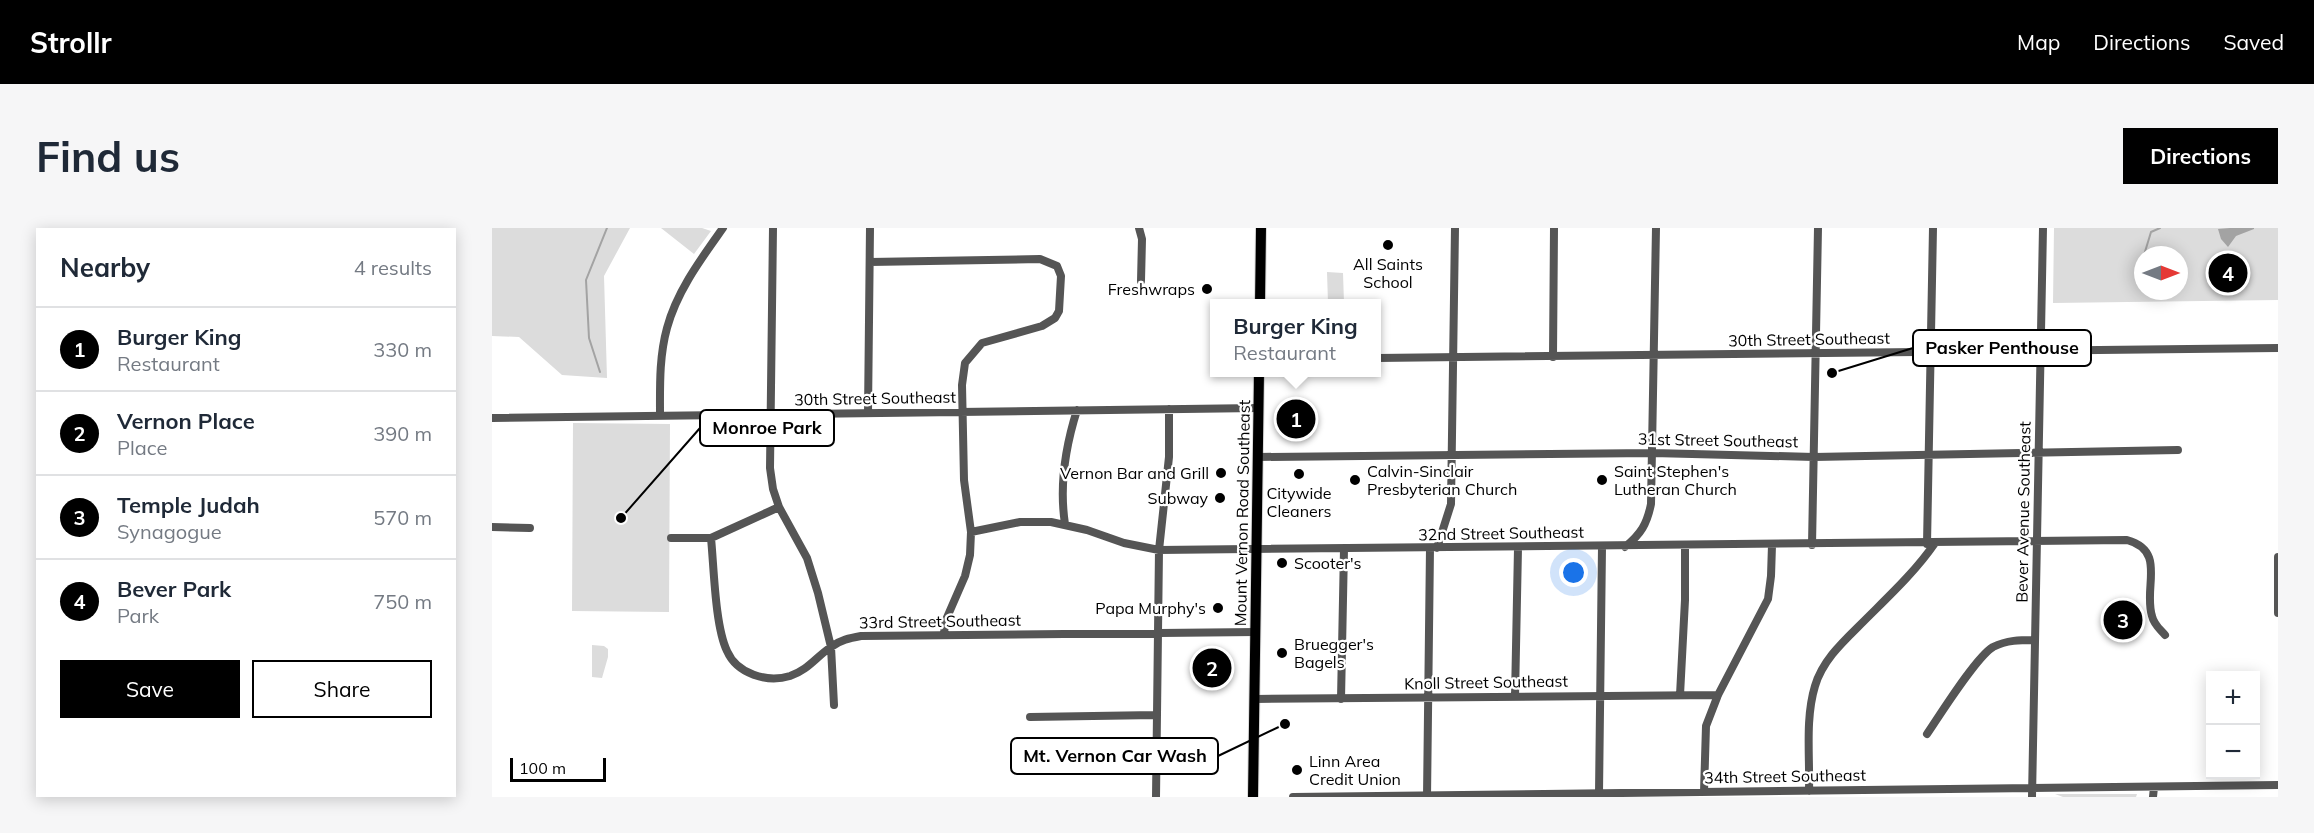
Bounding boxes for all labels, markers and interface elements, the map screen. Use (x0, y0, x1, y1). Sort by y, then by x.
text: Strollr (30, 25, 112, 60)
text: Map (2017, 29, 2060, 55)
text: Directions (2093, 29, 2190, 55)
text: Saved (2223, 29, 2284, 55)
button: Directions (2123, 128, 2278, 184)
text: Find us (36, 130, 180, 183)
marker: All Saints School (1381, 238, 1395, 252)
north arrow (2134, 246, 2188, 300)
pin: 4 (2208, 250, 2248, 296)
text: Nearby (60, 251, 150, 284)
place label: All Saints School (1353, 254, 1423, 292)
text: 4 results (354, 255, 432, 280)
place label: Freshwraps (1108, 279, 1195, 299)
marker: Freshwraps (1200, 282, 1214, 296)
popup (1210, 299, 1381, 377)
text: Burger King (1233, 312, 1358, 340)
text: Burger King (117, 323, 242, 351)
street label: 30th Street Southeast (1728, 328, 1890, 350)
callout: Pasker Penthouse (1913, 330, 2091, 366)
text: Pasker Penthouse (1925, 336, 2079, 359)
text: 1 (74, 337, 86, 362)
text: 330 m (373, 337, 432, 362)
text: Restaurant (1233, 340, 1336, 365)
text: Restaurant (117, 351, 220, 376)
street label: 30th Street Southeast (794, 387, 956, 409)
pin: 1 (1276, 396, 1316, 441)
street label: Mount Vernon Road Southeast (1230, 399, 1254, 626)
text: Vernon Place (117, 407, 255, 435)
callout: Monroe Park (700, 410, 834, 446)
text: Monroe Park (712, 416, 823, 439)
text: 2 (74, 421, 86, 446)
text: 390 m (373, 421, 432, 446)
street label: Bever Avenue Southeast (2011, 421, 2035, 603)
street label: 31st Street Southeast (1638, 429, 1799, 451)
text: Place (117, 435, 167, 460)
place label: Calvin-Sinclair Presbyterian Church (1367, 461, 1517, 499)
place label: Saint Stephen's Lutheran Church (1614, 461, 1737, 499)
place label: Vernon Bar and Grill (1060, 463, 1209, 483)
marker: Vernon Bar and Grill (1214, 466, 1228, 480)
marker: Citywide Cleaners (1292, 467, 1306, 481)
marker: Calvin-Sinclair Presbyterian Church (1348, 473, 1362, 487)
marker: Saint Stephen's Lutheran Church (1595, 473, 1609, 487)
place label: Citywide Cleaners (1266, 483, 1332, 521)
place label: Subway (1148, 488, 1208, 508)
text: Temple Judah (117, 491, 260, 519)
marker: Subway (1213, 491, 1227, 505)
text: 3 (74, 505, 86, 530)
text: 570 m (373, 505, 432, 530)
text: Synagogue (117, 519, 222, 544)
street label: 32nd Street Southeast (1418, 522, 1584, 544)
place label: Scooter's (1294, 553, 1361, 573)
marker: Scooter's (1275, 556, 1289, 570)
your location (1559, 558, 1588, 587)
text: Bever Park (117, 575, 231, 603)
text: 4 (74, 589, 86, 614)
text: 750 m (373, 589, 432, 614)
place label: Papa Murphy's (1095, 598, 1206, 618)
pin: 3 (2104, 598, 2142, 642)
marker: Papa Murphy's (1211, 601, 1225, 615)
text: Park (117, 603, 159, 628)
street label: 33rd Street Southeast (859, 610, 1022, 632)
place label: Bruegger's Bagels (1294, 634, 1374, 672)
pin: 2 (1192, 646, 1232, 690)
marker: Bruegger's Bagels (1275, 646, 1289, 660)
button: Save (60, 660, 240, 718)
button: Share (252, 660, 432, 718)
street label: Knoll Street Southeast (1404, 671, 1569, 693)
map controls (2206, 671, 2260, 779)
button: + (2206, 671, 2260, 725)
button: − (2206, 725, 2260, 779)
callout: Mt. Vernon Car Wash (1011, 738, 1218, 774)
text: Mt. Vernon Car Wash (1023, 744, 1207, 767)
place label: Linn Area Credit Union (1309, 751, 1401, 789)
scale bar (510, 755, 606, 782)
text: 100 m (519, 758, 566, 778)
marker: Linn Area Credit Union (1290, 763, 1304, 777)
street label: 34th Street Southeast (1704, 765, 1866, 787)

